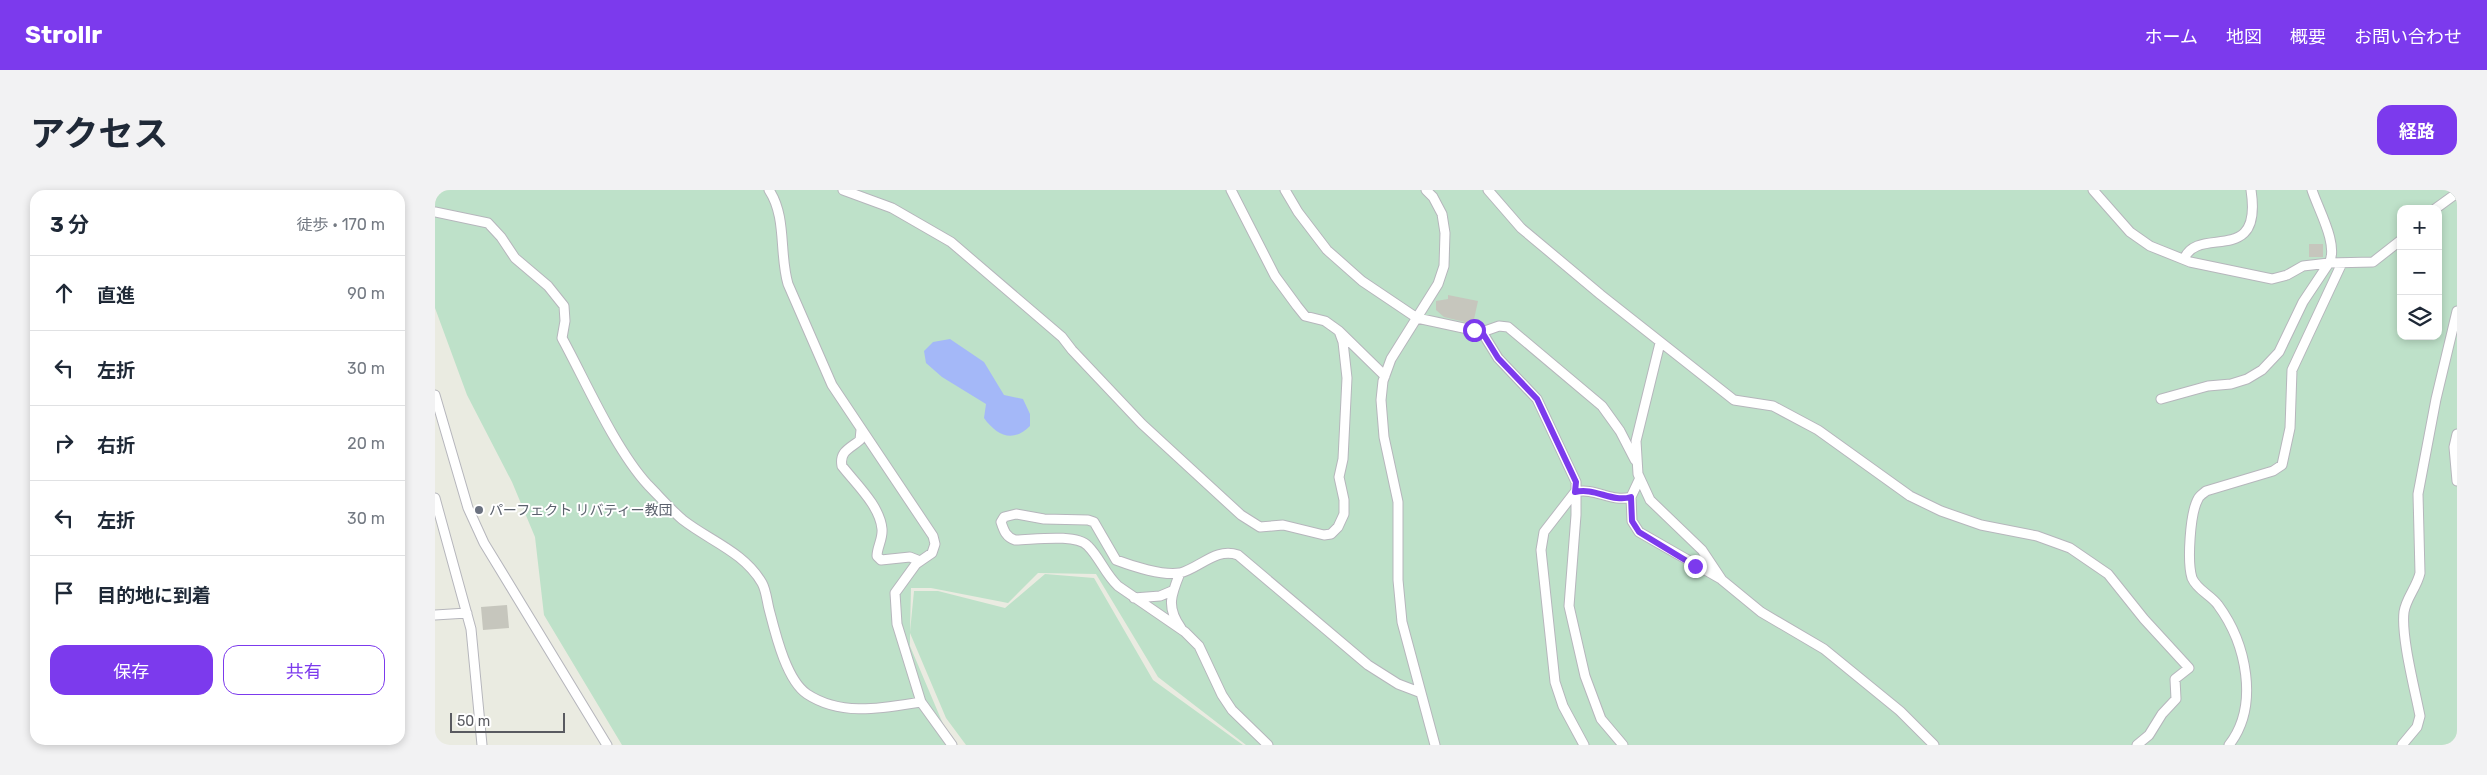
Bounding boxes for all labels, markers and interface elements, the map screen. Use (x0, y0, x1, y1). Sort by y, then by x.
text: Strollr (25, 21, 102, 49)
text: ホーム (2145, 26, 2198, 48)
text: 地図 (2226, 26, 2262, 48)
text: 概要 (2290, 26, 2326, 48)
text: お問い合わせ (2354, 26, 2462, 48)
button: 経路 (2377, 105, 2457, 155)
text: アクセス (30, 113, 168, 155)
map controls (2397, 205, 2442, 340)
button: + (2397, 205, 2442, 250)
text: 3 分 (50, 212, 89, 237)
text: 徒歩 · 170 m (297, 215, 385, 234)
button: − (2397, 250, 2442, 295)
icon: ahead (50, 279, 78, 307)
text: 直進 (97, 284, 135, 307)
text: 90 m (347, 284, 385, 303)
button: layers (2397, 295, 2442, 340)
route start (1463, 319, 1486, 342)
icon: left (50, 354, 78, 382)
text: 左折 (97, 359, 135, 382)
text: 30 m (347, 359, 385, 378)
icon: right (50, 429, 78, 457)
text: 右折 (97, 434, 135, 457)
text: 20 m (347, 434, 385, 453)
place label: パーフェクト リバティー教団 (489, 502, 673, 519)
icon: left (50, 504, 78, 532)
marker: パーフェクト リバティー教団 (473, 504, 485, 516)
text: 左折 (97, 509, 135, 532)
text: 30 m (347, 509, 385, 528)
route end (1684, 555, 1707, 578)
icon: arrive (50, 579, 78, 607)
text: 目的地に到着 (97, 584, 211, 607)
button: 保存 (50, 645, 213, 695)
button: 共有 (223, 645, 385, 695)
scale bar (450, 710, 565, 733)
text: 50 m (457, 713, 490, 730)

